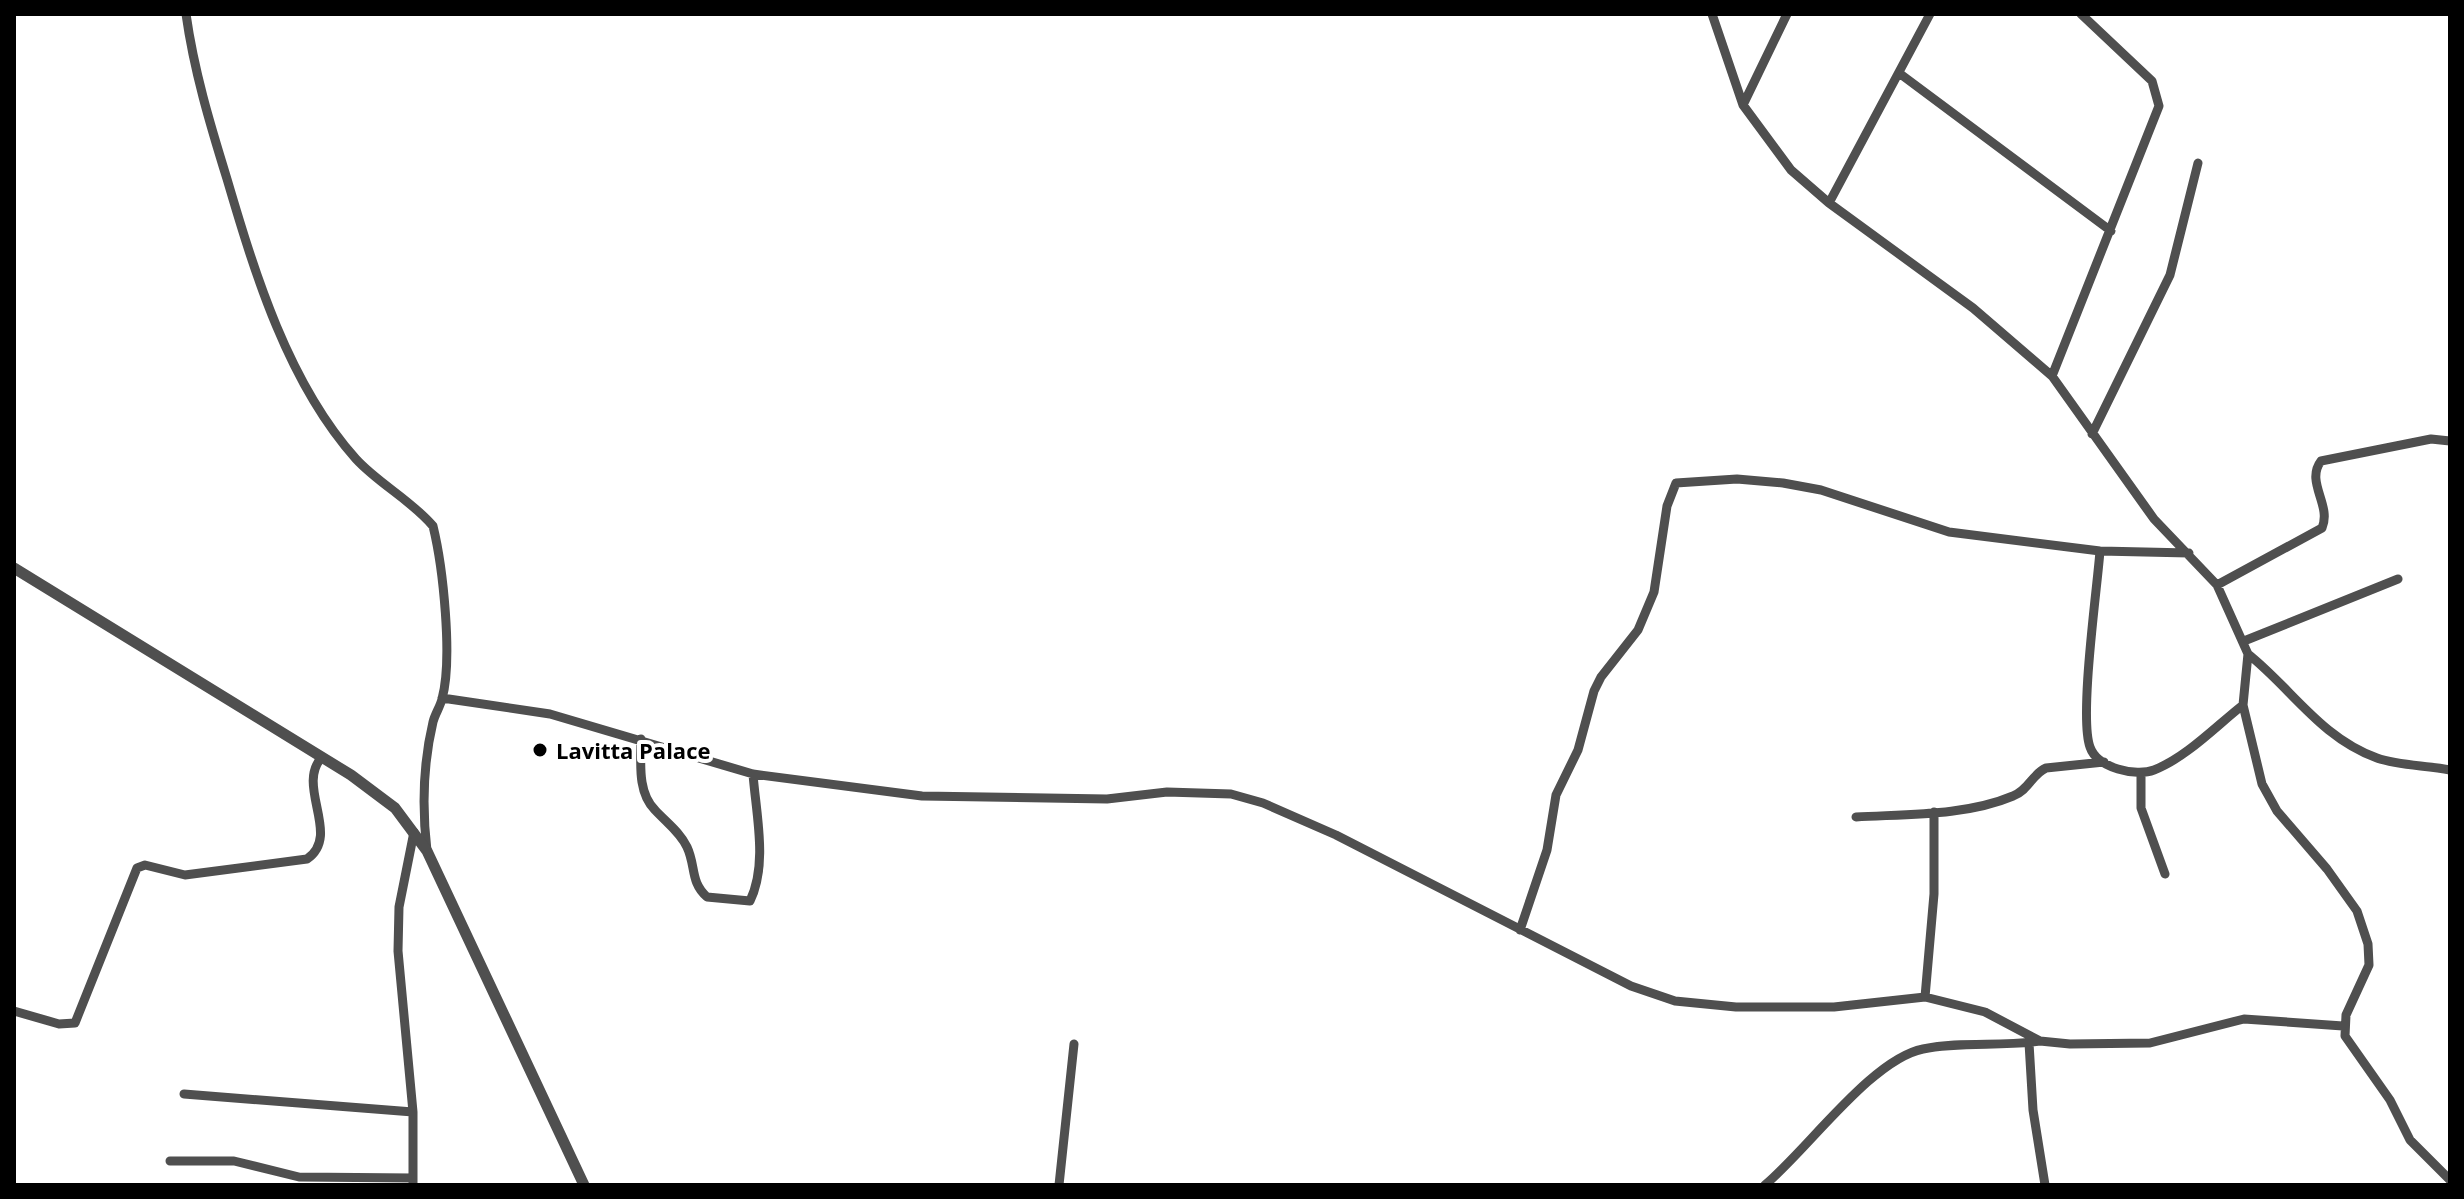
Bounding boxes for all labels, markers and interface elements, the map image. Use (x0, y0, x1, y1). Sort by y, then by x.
place label: Lavitta Palace (556, 735, 710, 765)
marker: Lavitta Palace (531, 741, 549, 759)

